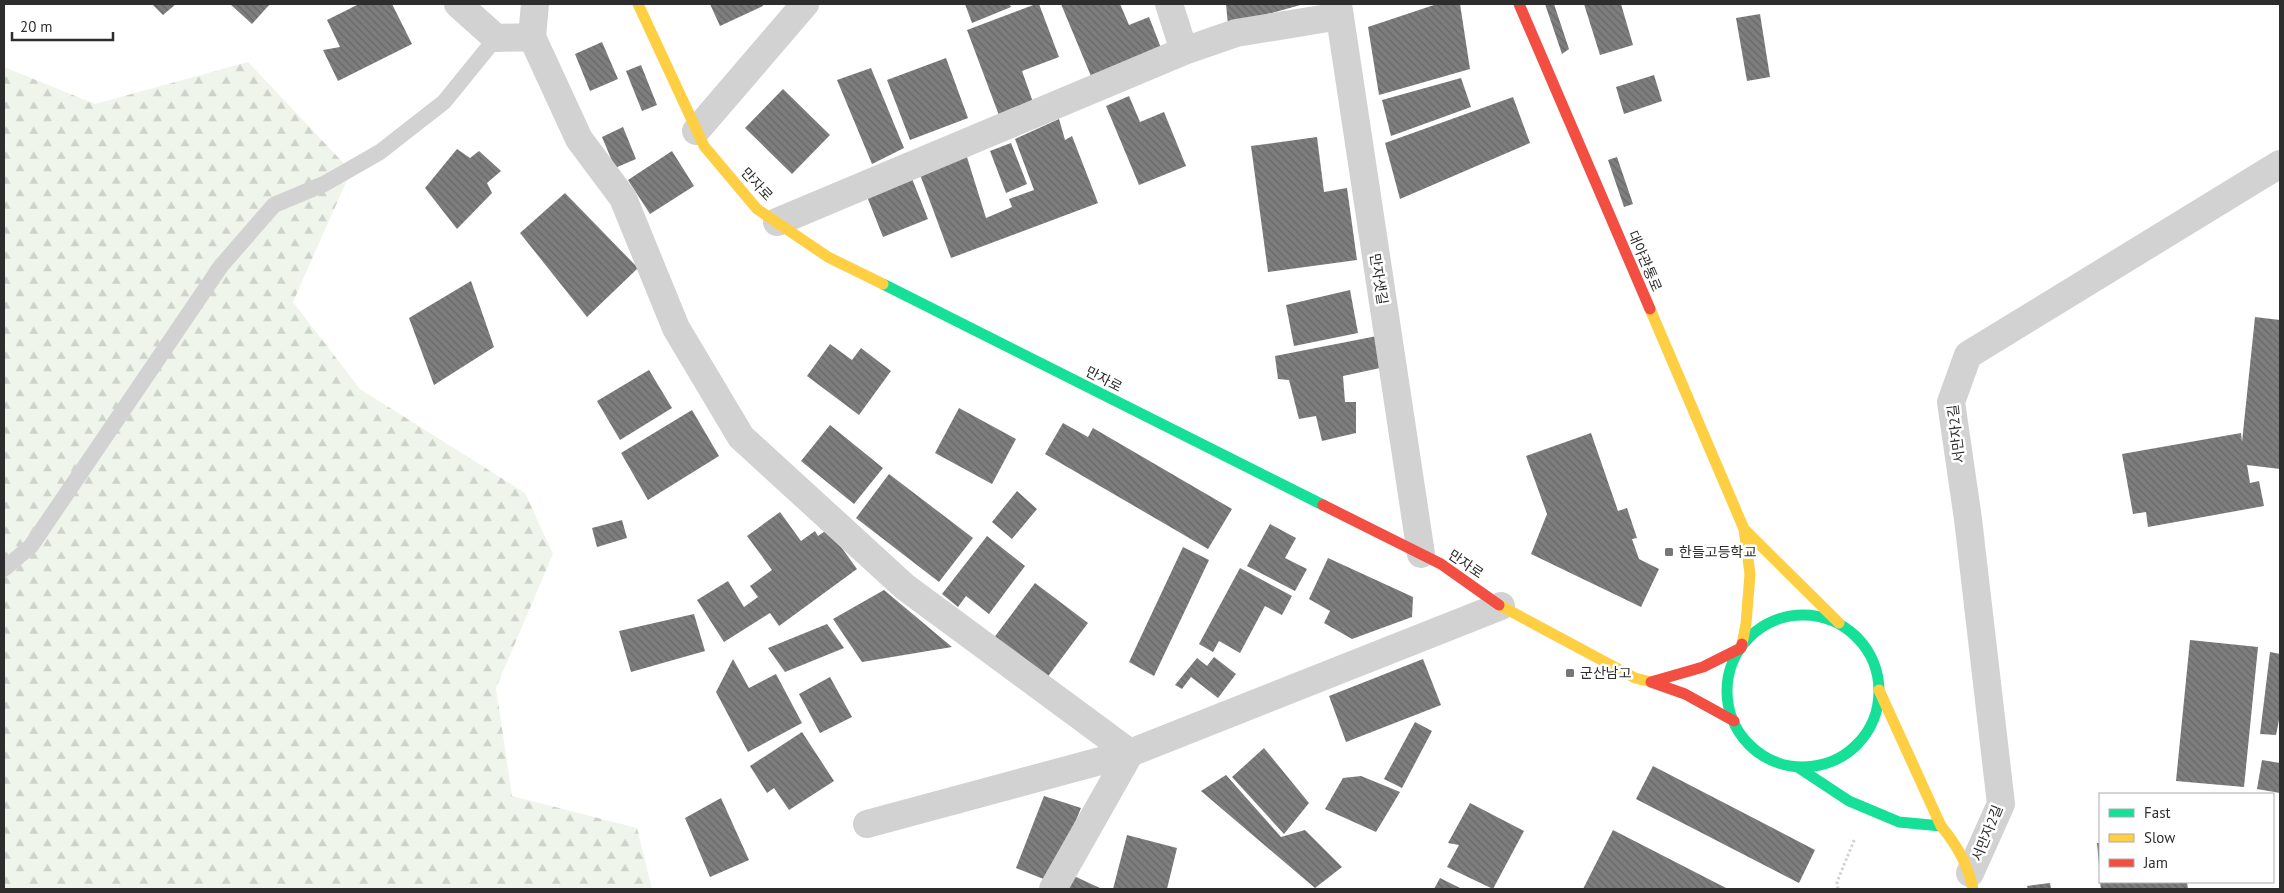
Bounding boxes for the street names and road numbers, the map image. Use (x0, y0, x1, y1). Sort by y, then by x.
street label: 만자로 (737, 164, 777, 204)
street label: 대야관통로 (1624, 228, 1666, 294)
street label: 만자샛길 (1366, 252, 1392, 306)
street label: 만자로 (1083, 362, 1125, 396)
street label: 서만자2길 (1943, 404, 1969, 464)
street label: 만자로 (1445, 546, 1487, 582)
street label: 서만자2길 (1968, 802, 2006, 864)

